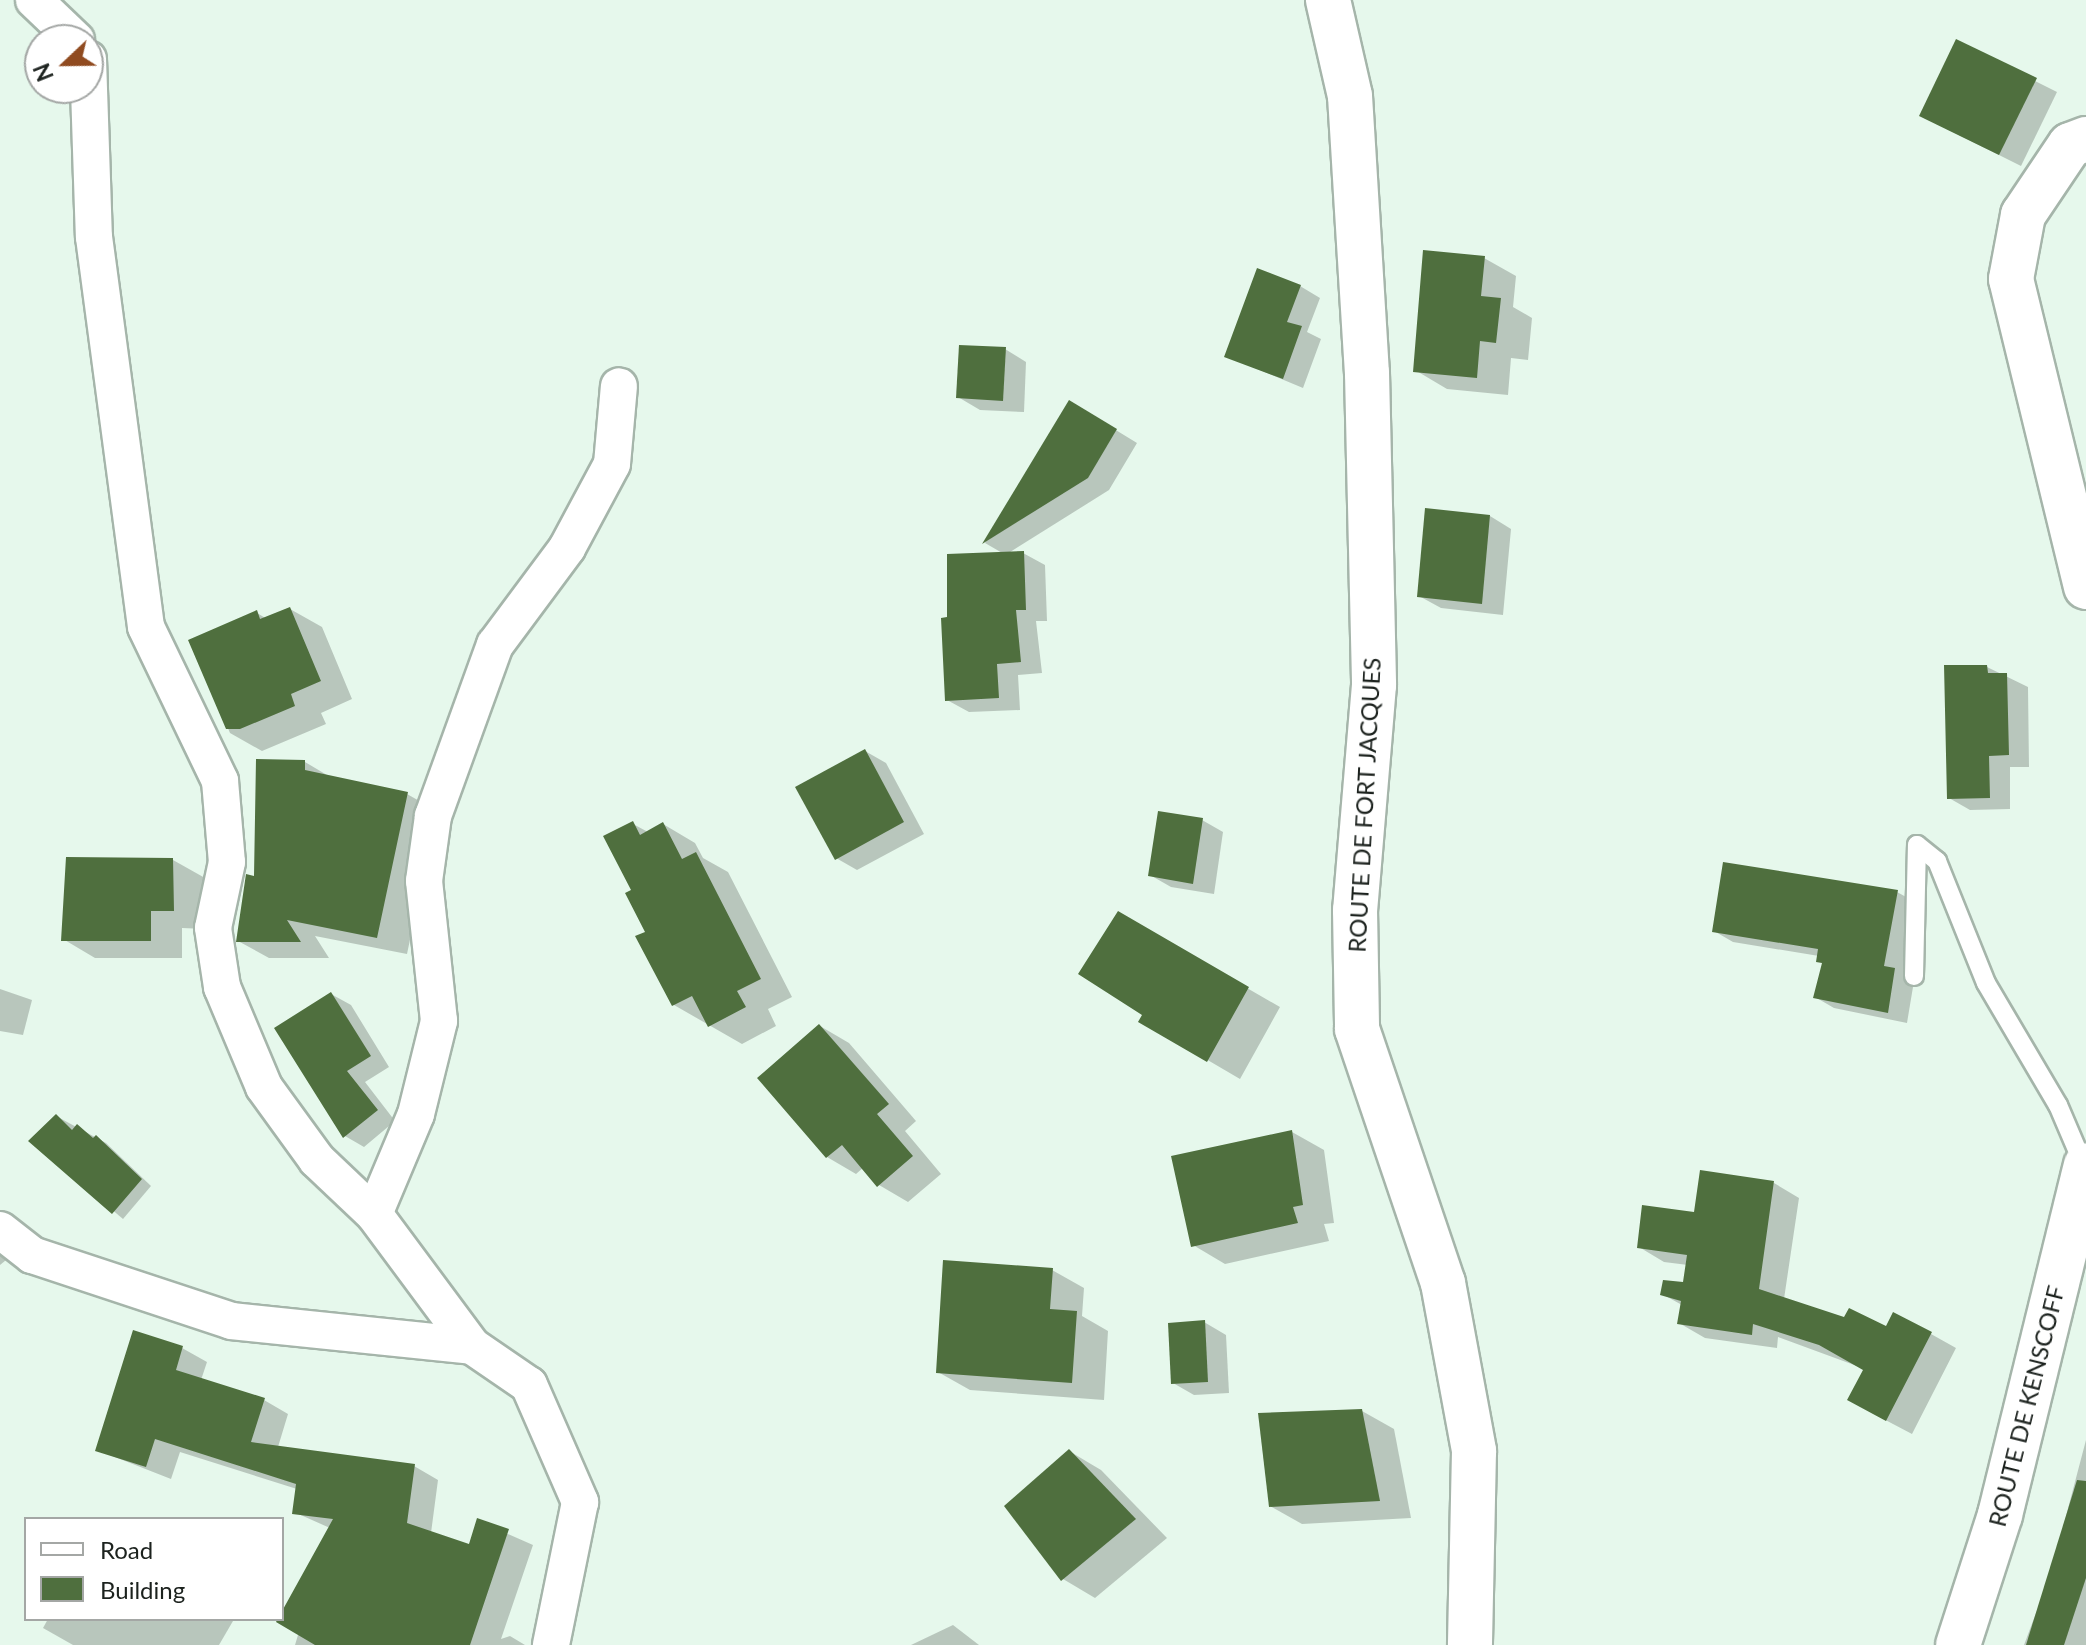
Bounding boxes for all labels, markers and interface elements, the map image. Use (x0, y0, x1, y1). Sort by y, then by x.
north arrow (24, 24, 104, 104)
text: N (27, 60, 59, 85)
street label: ROUTE DE FORT JACQUES (1342, 656, 1386, 954)
street label: ROUTE DE KENSCOFF (1982, 1283, 2070, 1529)
legend (24, 1517, 284, 1621)
text: Road (100, 1535, 153, 1564)
text: Building (100, 1575, 185, 1604)

